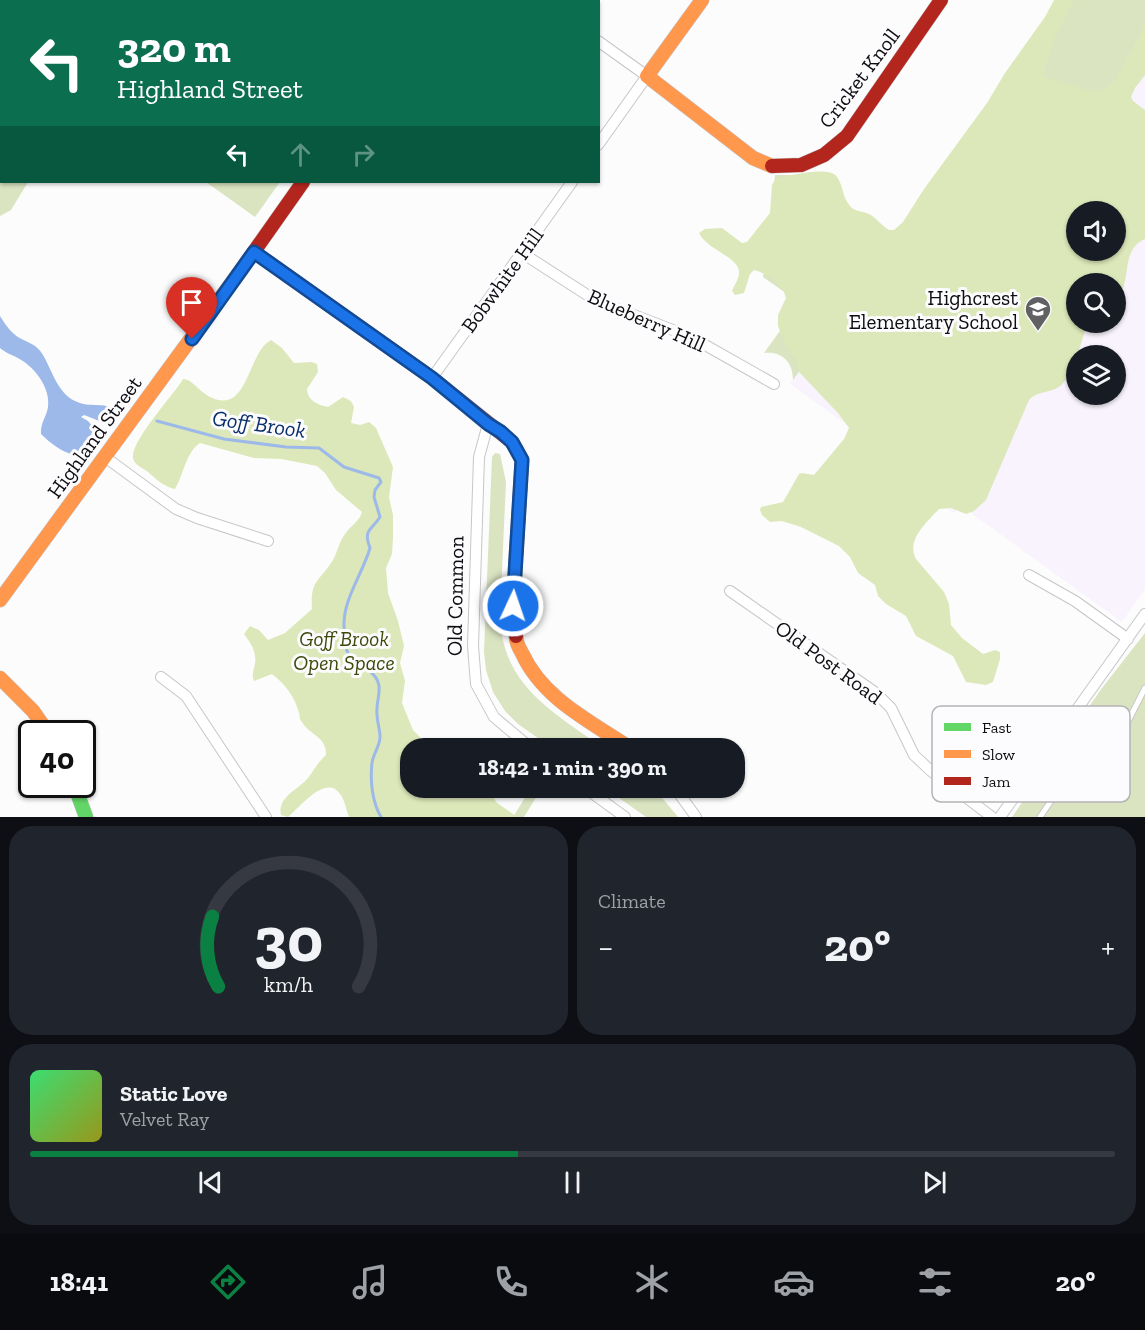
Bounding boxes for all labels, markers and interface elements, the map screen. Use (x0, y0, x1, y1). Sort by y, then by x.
text: 320 m (117, 22, 231, 73)
street label: Cricket Knoll (813, 23, 905, 133)
icon: left (18, 24, 96, 102)
text: Highland Street (117, 73, 303, 105)
icon: left (221, 138, 254, 171)
icon: ahead (284, 138, 317, 171)
icon: right (347, 138, 380, 171)
map controls (1066, 201, 1126, 405)
button: sound (1066, 201, 1126, 261)
street label: Bobwhite Hill (456, 222, 549, 337)
button: search (1066, 273, 1126, 333)
pin (166, 277, 217, 339)
street label: Blueberry Hill (584, 283, 710, 357)
place label: Highcrest Elementary School (849, 285, 1018, 334)
icon: arrive (175, 286, 208, 319)
school or university icon: Highcrest Elementary School (1023, 294, 1053, 332)
button: layers (1066, 345, 1126, 405)
street label: Highland Street (41, 371, 147, 503)
water label: Goff Brook (211, 404, 308, 444)
street label: Old Common (441, 536, 469, 656)
position arrow (481, 574, 545, 638)
street label: Old Post Road (771, 615, 888, 709)
park label: Goff Brook Open Space (293, 626, 395, 675)
legend (932, 706, 1130, 802)
text: Fast (982, 718, 1011, 737)
speed limit sign: 40 (18, 720, 96, 798)
text: Slow (982, 745, 1016, 764)
text: 18:42 · 1 min · 390 m (478, 754, 667, 781)
text: Jam (982, 772, 1011, 791)
text: Climate (598, 889, 666, 913)
text: 30 (254, 902, 323, 977)
text: 20° (824, 919, 890, 973)
text: − (598, 927, 613, 966)
text: + (1101, 927, 1115, 966)
text: km/h (264, 973, 313, 998)
text: Static Love (120, 1080, 227, 1107)
text: Velvet Ray (120, 1107, 209, 1131)
icon: previous (194, 1166, 227, 1199)
icon: pause (556, 1166, 589, 1199)
icon: next (918, 1166, 951, 1199)
icon: directions (207, 1261, 249, 1303)
icon: music (349, 1261, 391, 1303)
icon: phone (490, 1261, 532, 1303)
icon: climate (631, 1261, 673, 1303)
icon: car (773, 1261, 815, 1303)
icon: filters (914, 1261, 956, 1303)
text: 18:41 (50, 1266, 108, 1298)
text: 20° (1055, 1266, 1095, 1298)

